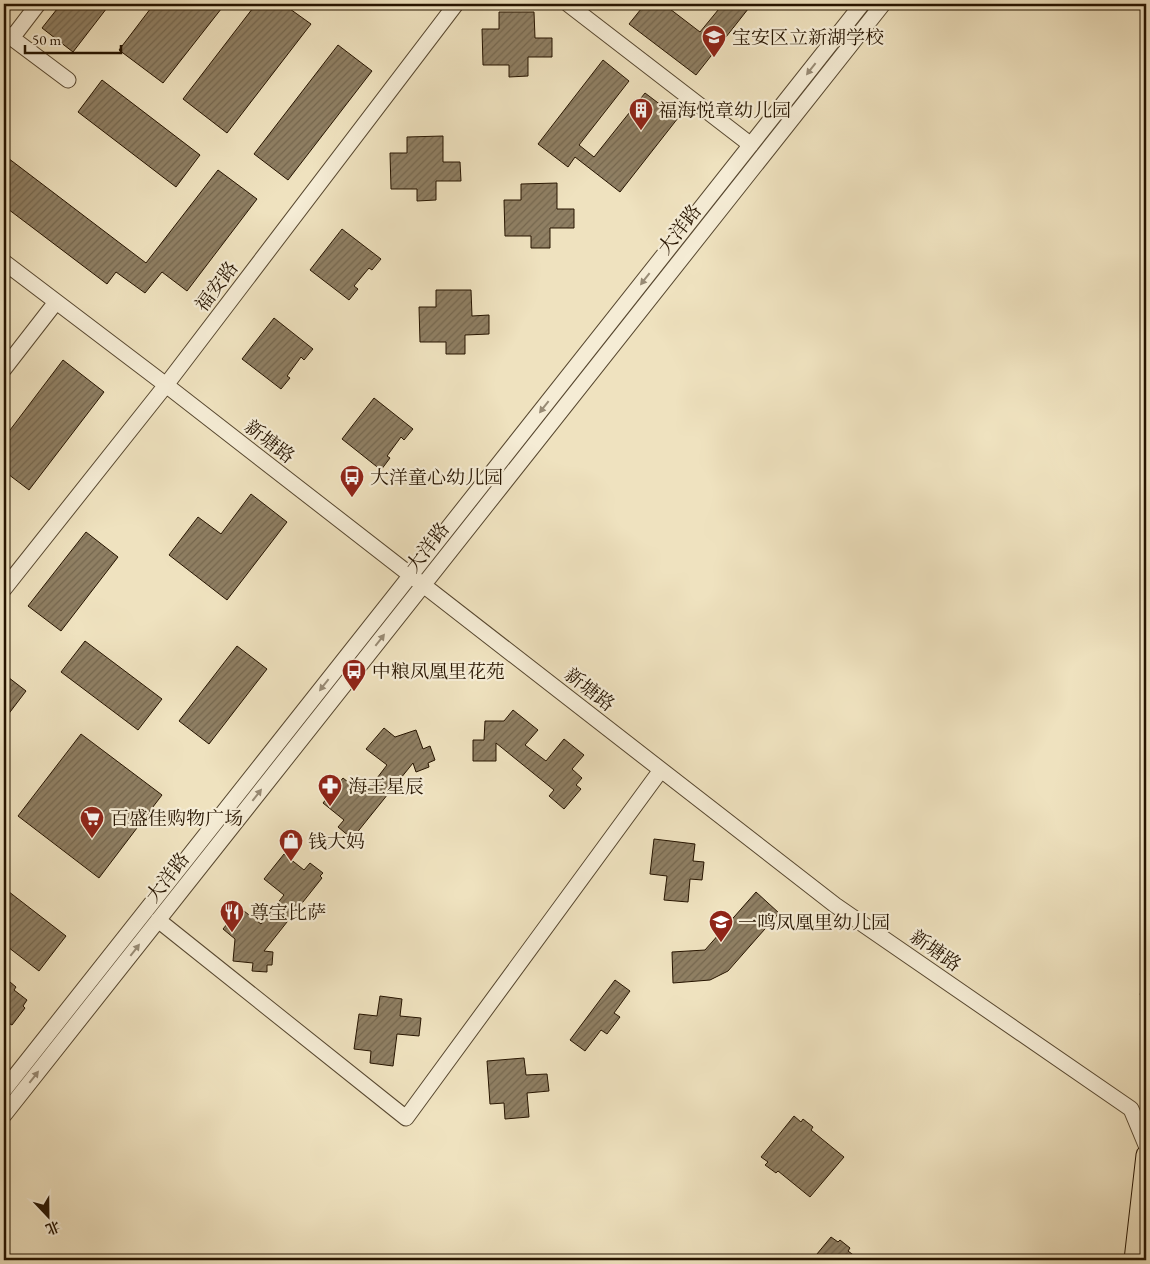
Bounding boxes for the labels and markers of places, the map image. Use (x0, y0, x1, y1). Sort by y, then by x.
school or university icon: 宝安区立新湖学校 (701, 24, 727, 58)
place label: 宝安区立新湖学校 (732, 25, 884, 50)
building icon: 福海悦章幼儿园 (628, 97, 654, 131)
place label: 福海悦章幼儿园 (658, 98, 791, 123)
bus stop icon: 大洋童心幼儿园 (339, 464, 365, 498)
place label: 大洋童心幼儿园 (370, 465, 503, 490)
bus stop icon: 中粮凤凰里花苑 (341, 658, 367, 692)
place label: 中粮凤凰里花苑 (372, 659, 505, 684)
pharmacy icon: 海王星辰 (317, 773, 343, 807)
place label: 海王星辰 (348, 774, 424, 799)
supermarket icon: 百盛佳购物广场 (79, 805, 105, 839)
place label: 百盛佳购物广场 (110, 806, 243, 831)
shop icon: 钱大妈 (278, 828, 304, 862)
place label: 钱大妈 (308, 829, 365, 854)
restaurant icon: 尊宝比萨 (219, 899, 245, 933)
place label: 尊宝比萨 (250, 900, 326, 925)
school or university icon: 一鸣凤凰里幼儿园 (708, 909, 734, 943)
place label: 一鸣凤凰里幼儿园 (738, 910, 890, 935)

